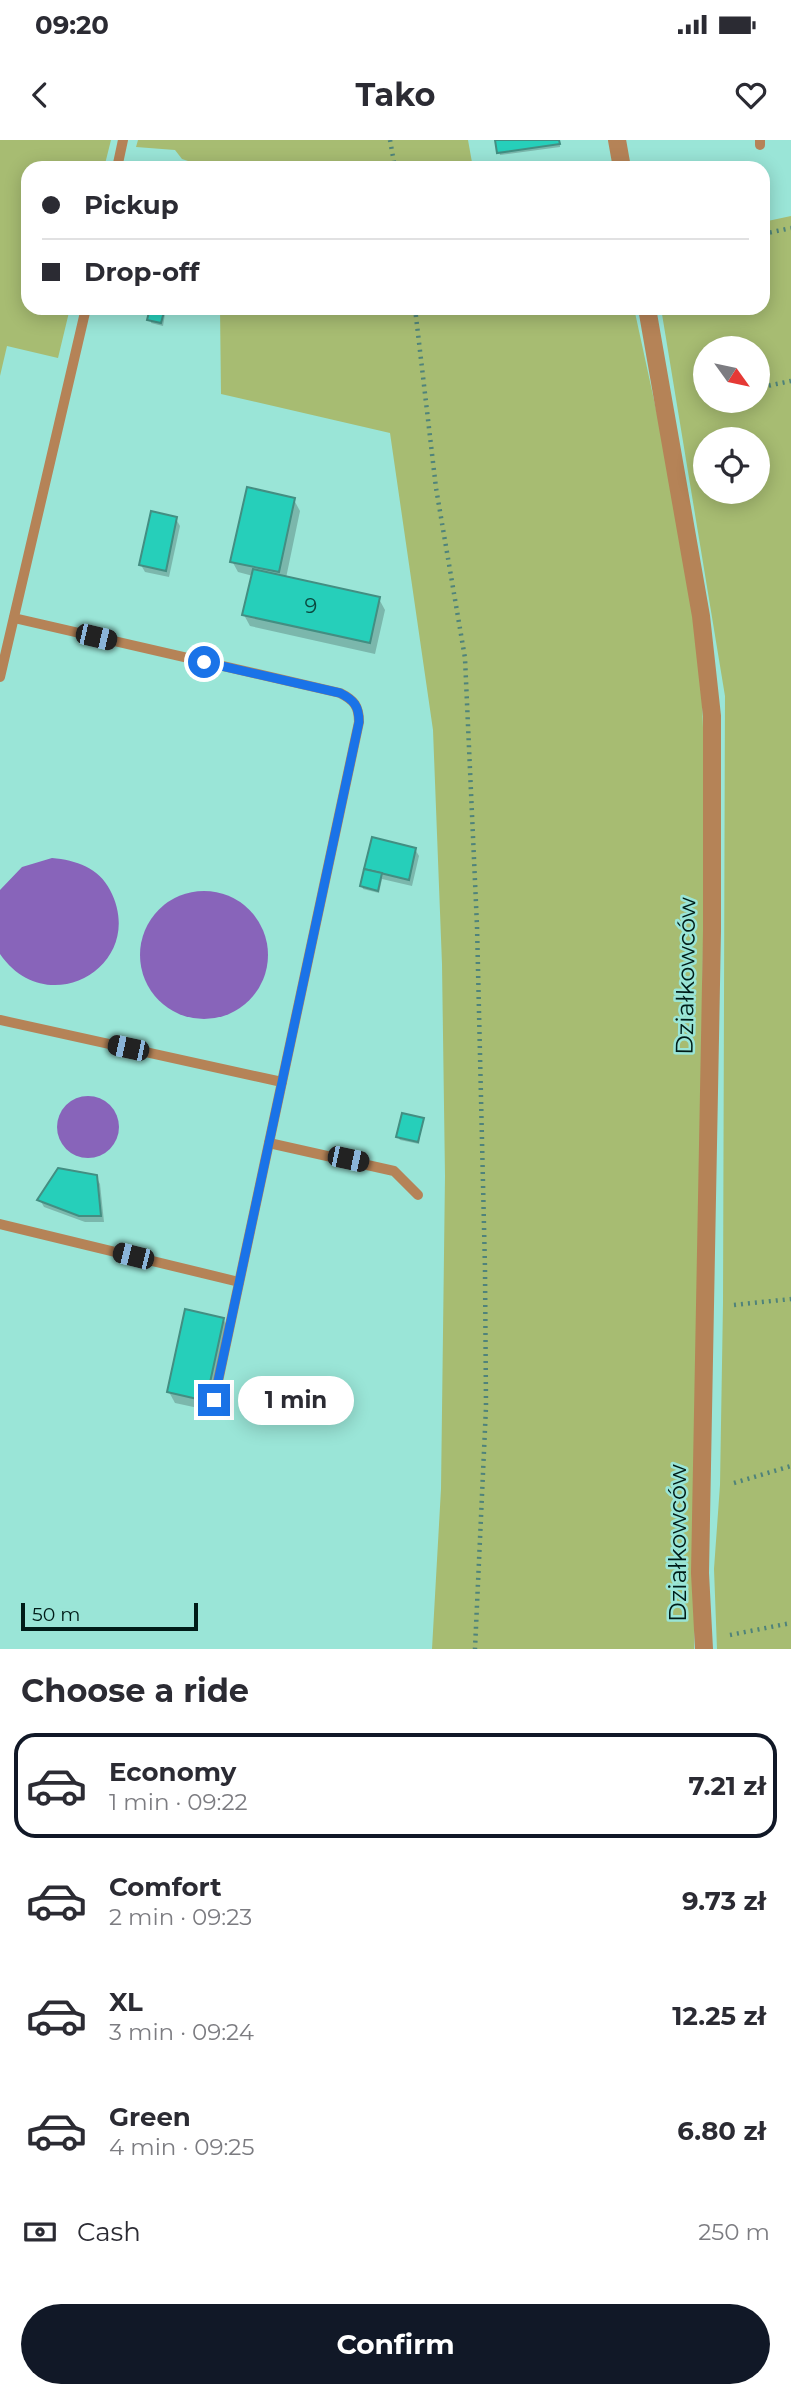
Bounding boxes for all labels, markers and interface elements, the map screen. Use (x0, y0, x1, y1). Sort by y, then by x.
text: 09:20 (35, 9, 109, 41)
text: Tako (356, 75, 435, 114)
icon: back (21, 76, 59, 114)
icon: heart (732, 76, 770, 114)
text: Pickup (84, 189, 179, 221)
text: Drop-off (84, 256, 199, 288)
north arrow (693, 336, 770, 413)
map controls (693, 336, 770, 504)
button: locate (693, 427, 770, 504)
house number: 9 (305, 593, 317, 618)
car (74, 622, 119, 652)
route start (188, 646, 220, 678)
street label: Działkowców (670, 897, 701, 1055)
car (106, 1033, 151, 1063)
car (326, 1144, 371, 1174)
car (111, 1241, 156, 1271)
callout: 1 min (238, 1376, 354, 1424)
route end (198, 1384, 230, 1416)
text: 1 min (265, 1386, 327, 1414)
street label: Działkowców (663, 1464, 692, 1622)
scale bar (21, 1600, 198, 1632)
text: 50 m (32, 1603, 80, 1626)
text: Choose a ride (21, 1671, 249, 1710)
icon: car (25, 1754, 88, 1817)
text: Economy (109, 1756, 236, 1788)
text: 7.21 zł (689, 1770, 766, 1802)
text: 1 min · 09:22 (109, 1788, 248, 1816)
icon: car (25, 1869, 88, 1932)
text: Comfort (109, 1871, 221, 1903)
text: 9.73 zł (682, 1885, 766, 1917)
text: 2 min · 09:23 (109, 1903, 252, 1931)
icon: car (25, 1984, 88, 2047)
text: XL (109, 1986, 143, 2018)
text: 12.25 zł (672, 2000, 766, 2032)
text: 3 min · 09:24 (109, 2018, 254, 2046)
icon: car (25, 2099, 88, 2162)
text: Green (109, 2101, 191, 2133)
text: 6.80 zł (677, 2115, 766, 2147)
text: 4 min · 09:25 (109, 2133, 254, 2161)
icon: cash (21, 2213, 59, 2251)
text: Cash (77, 2216, 141, 2248)
text: 250 m (698, 2218, 770, 2246)
button: Confirm (21, 2304, 770, 2384)

